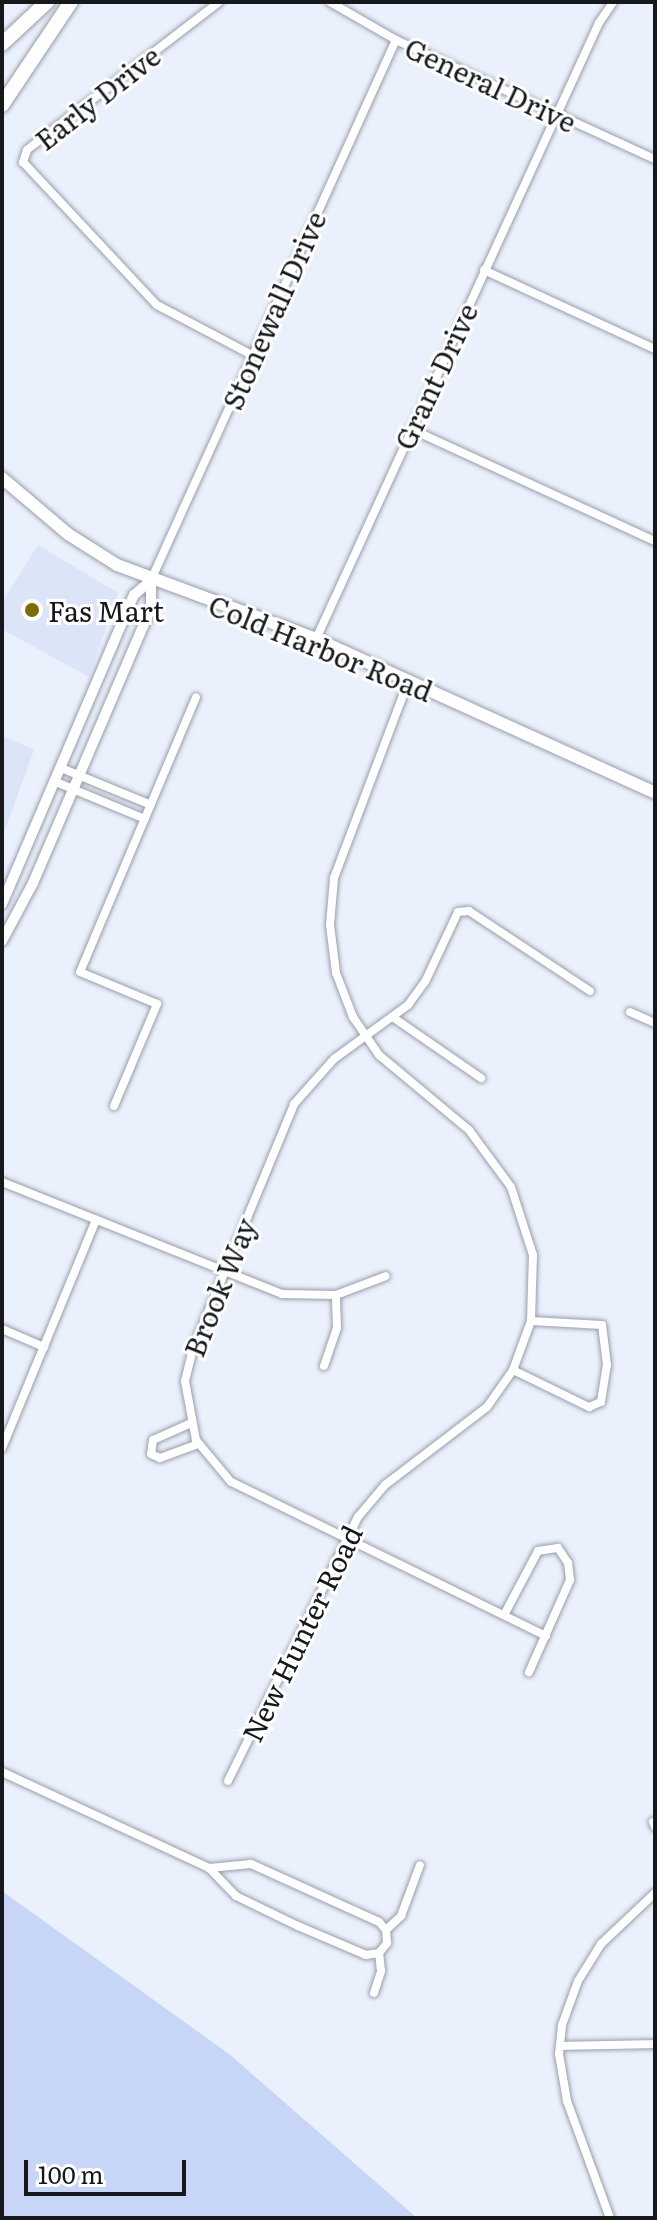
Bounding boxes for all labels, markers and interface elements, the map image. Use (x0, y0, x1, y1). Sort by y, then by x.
street label: General Drive (400, 30, 582, 138)
street label: Early Drive (28, 38, 166, 156)
street label: Stonewall Drive (214, 206, 332, 414)
street label: Grant Drive (387, 298, 483, 454)
street label: Cold Harbor Road (204, 587, 438, 707)
place label: Fas Mart (48, 593, 164, 627)
marker: Fas Mart (23, 601, 41, 619)
street label: Brook Way (176, 1213, 262, 1361)
street label: New Hunter Road (234, 1519, 368, 1747)
scale bar (28, 2144, 190, 2194)
text: 100 m (38, 2156, 104, 2191)

